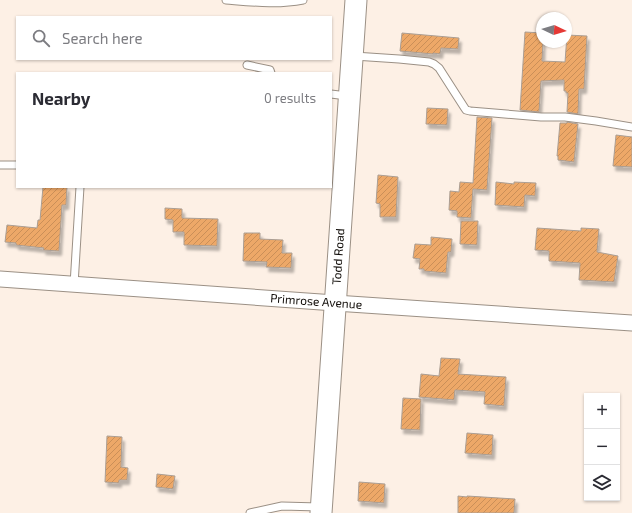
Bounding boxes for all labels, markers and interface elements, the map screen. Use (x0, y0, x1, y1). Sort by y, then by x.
north arrow (536, 12, 572, 48)
search box (16, 16, 332, 60)
icon: search (30, 27, 52, 49)
text: Search here (62, 29, 143, 47)
text: Nearby (32, 88, 90, 108)
text: 0 results (264, 90, 316, 106)
street label: Todd Road (329, 228, 346, 285)
street label: Primrose Avenue (270, 290, 363, 311)
map controls (584, 393, 620, 501)
button: + (584, 393, 620, 429)
button: − (584, 429, 620, 465)
button: layers (584, 465, 620, 501)

